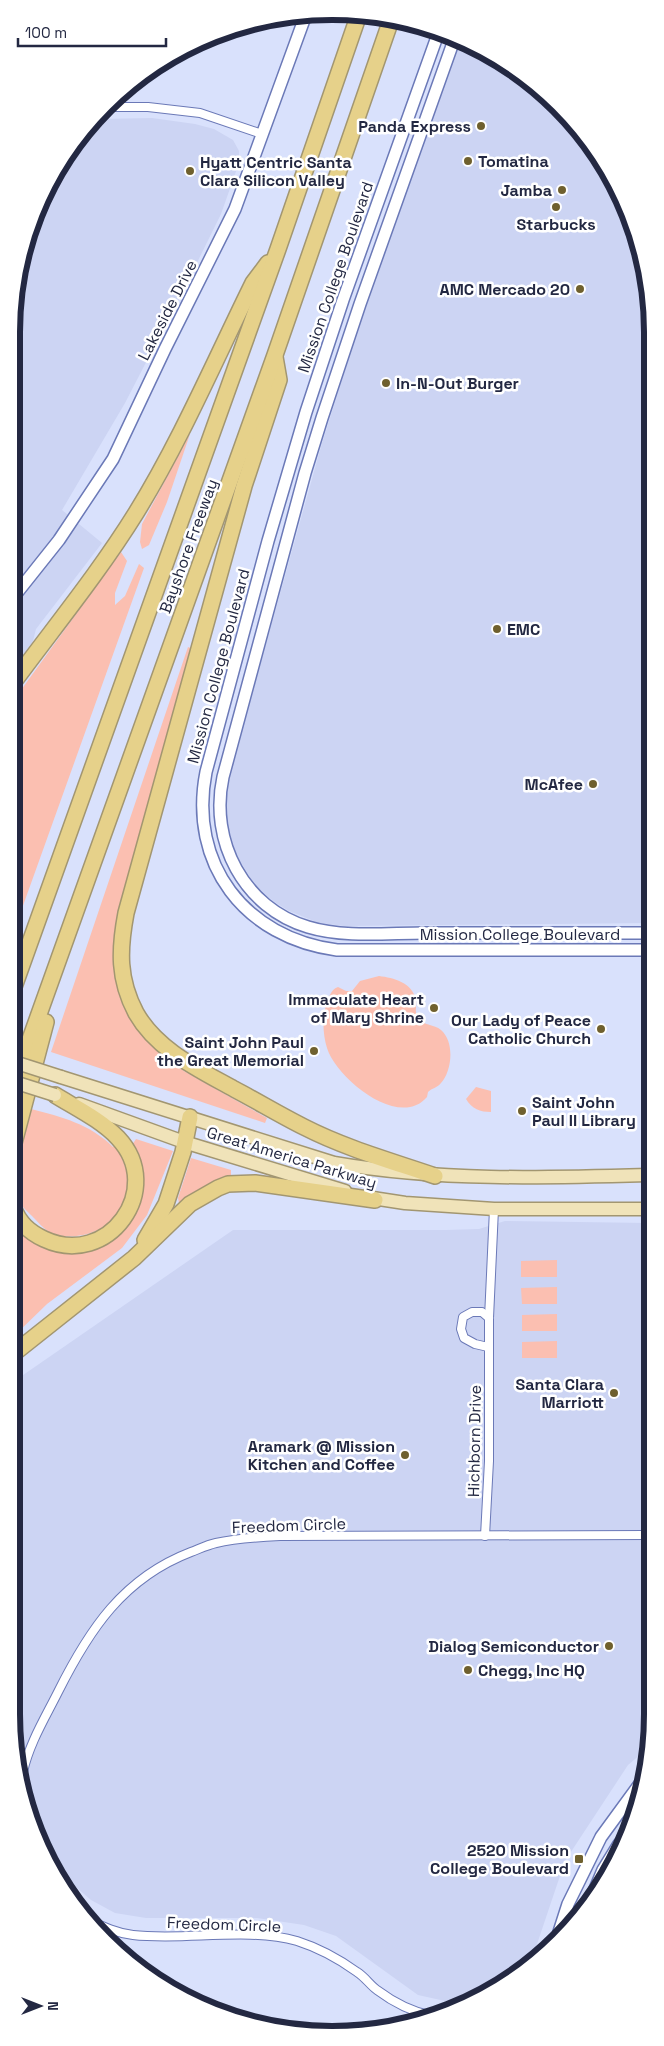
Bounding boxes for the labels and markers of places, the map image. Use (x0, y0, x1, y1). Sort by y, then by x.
place label: Panda Express (358, 116, 471, 137)
marker: Panda Express (475, 120, 487, 132)
place label: Tomatina (478, 151, 549, 172)
place label: Hyatt Centric Santa Clara Silicon Valley (200, 152, 352, 191)
marker: Tomatina (462, 155, 474, 167)
marker: Hyatt Centric Santa Clara Silicon Valley (184, 165, 196, 177)
place label: Jamba (500, 180, 552, 201)
marker: Jamba (556, 184, 568, 196)
marker: Starbucks (550, 201, 562, 213)
place label: Starbucks (516, 214, 596, 235)
place label: AMC Mercado 20 (440, 279, 570, 300)
marker: AMC Mercado 20 (574, 283, 586, 295)
place label: In-N-Out Burger (396, 373, 519, 394)
marker: In-N-Out Burger (380, 377, 392, 389)
place label: EMC (507, 619, 540, 640)
marker: EMC (491, 623, 503, 635)
place label: McAfee (525, 774, 583, 795)
marker: McAfee (587, 778, 599, 790)
place label: Immaculate Heart of Mary Shrine (288, 989, 424, 1028)
marker: Immaculate Heart of Mary Shrine (428, 1002, 440, 1014)
place label: Our Lady of Peace Catholic Church (451, 1010, 591, 1049)
marker: Our Lady of Peace Catholic Church (595, 1023, 607, 1035)
place label: Saint John Paul the Great Memorial (157, 1032, 304, 1071)
marker: Saint John Paul the Great Memorial (308, 1045, 320, 1057)
place label: Saint John Paul II Library (532, 1092, 636, 1131)
marker: Saint John Paul II Library (516, 1105, 528, 1117)
place label: Santa Clara Marriott (516, 1374, 604, 1413)
marker: Santa Clara Marriott (608, 1387, 620, 1399)
place label: Aramark @ Mission Kitchen and Coffee (248, 1436, 395, 1475)
marker: Aramark @ Mission Kitchen and Coffee (399, 1449, 411, 1461)
place label: Dialog Semiconductor (428, 1636, 599, 1657)
marker: Dialog Semiconductor (603, 1640, 615, 1652)
place label: Chegg, Inc HQ (478, 1660, 585, 1681)
marker: Chegg, Inc HQ (462, 1664, 474, 1676)
place label: 2520 Mission College Boulevard (430, 1840, 569, 1879)
marker: 2520 Mission College Boulevard (573, 1853, 585, 1865)

